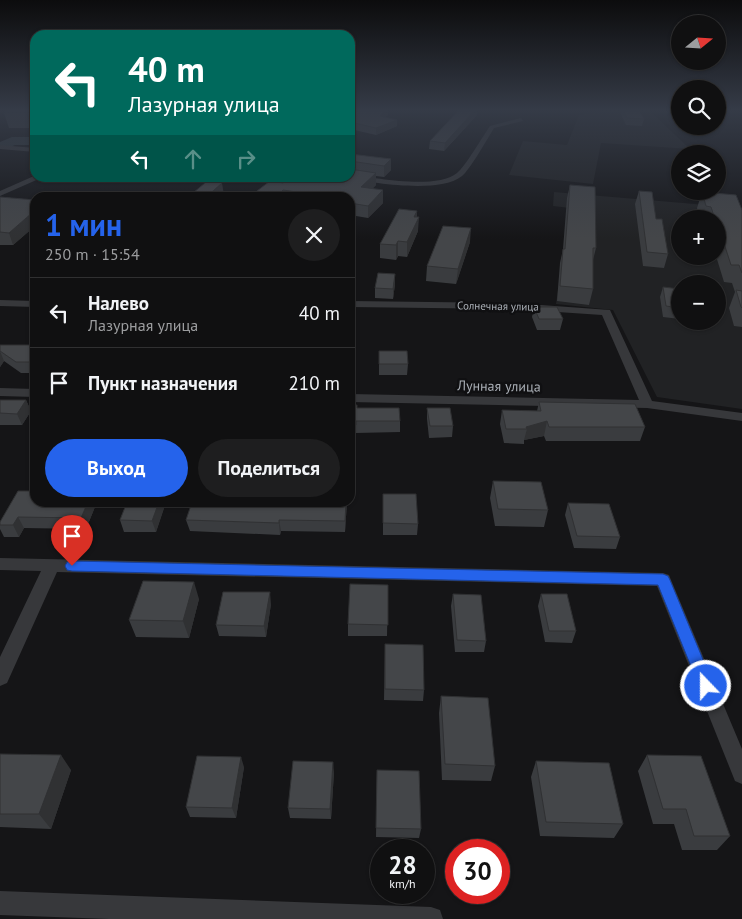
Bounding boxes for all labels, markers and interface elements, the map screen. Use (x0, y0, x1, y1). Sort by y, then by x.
north arrow (671, 15, 726, 70)
map controls (671, 15, 726, 330)
text: 40 m (128, 46, 205, 92)
icon: left (45, 50, 110, 115)
button: search (671, 80, 726, 135)
text: Лазурная улица (128, 90, 280, 118)
icon: left (126, 145, 154, 173)
icon: ahead (179, 145, 207, 173)
icon: right (232, 145, 260, 173)
button: layers (671, 145, 726, 200)
text: 1 мин (45, 205, 122, 244)
button: close (288, 209, 340, 261)
button: + (671, 210, 726, 265)
text: 250 m · 15:54 (45, 244, 140, 264)
button: − (671, 275, 726, 330)
text: Налево (88, 291, 149, 315)
street label: Солнечная улица (457, 298, 539, 314)
icon: left (45, 299, 73, 327)
text: 40 m (299, 301, 340, 325)
text: Лазурная улица (88, 315, 198, 335)
icon: arrive (45, 369, 73, 397)
text: Пункт назначения (88, 371, 238, 395)
text: 210 m (288, 371, 340, 395)
street label: Лунная улица (456, 376, 541, 396)
button: Выход (45, 439, 188, 497)
button: Поделиться (198, 439, 340, 497)
pin (51, 515, 93, 566)
icon: arrive (58, 522, 86, 550)
position arrow (679, 659, 731, 711)
speed limit sign: 30 (445, 839, 510, 904)
text: 28 (388, 849, 417, 881)
text: km/h (389, 876, 416, 891)

